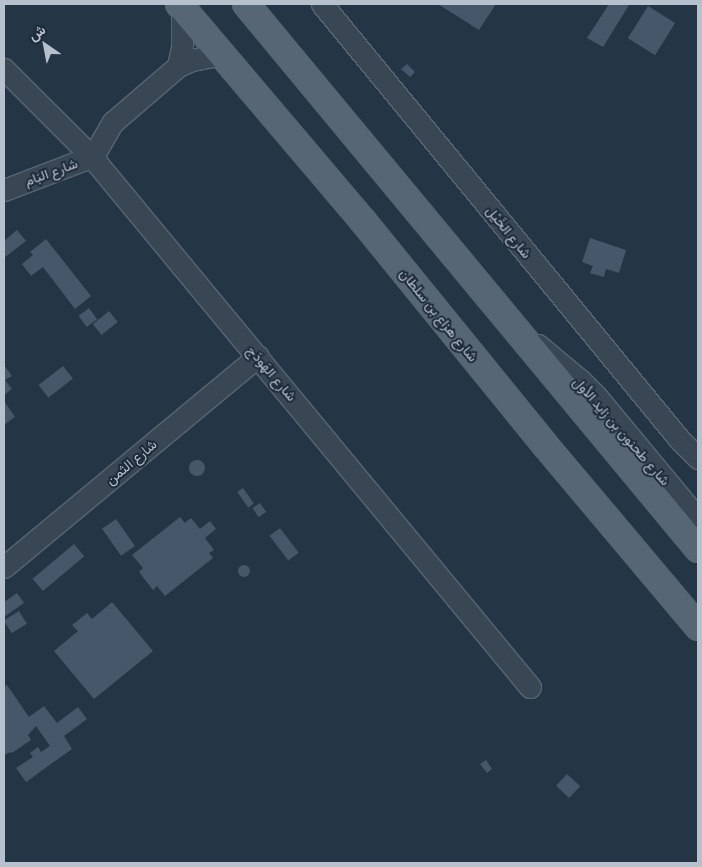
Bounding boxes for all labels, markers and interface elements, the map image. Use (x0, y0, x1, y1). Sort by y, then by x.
north arrow (20, 20, 70, 70)
text: ش (25, 20, 49, 45)
street label: شارع البَام (22, 155, 80, 189)
street label: شارع الخَيْل (483, 202, 535, 262)
street label: شارع هزاع بن سلطان (396, 265, 482, 365)
street label: شارع الهَودَج (244, 342, 300, 404)
street label: شارع طحنون بن زايد الأول (570, 373, 674, 489)
street label: شارع الثمن (102, 436, 160, 488)

